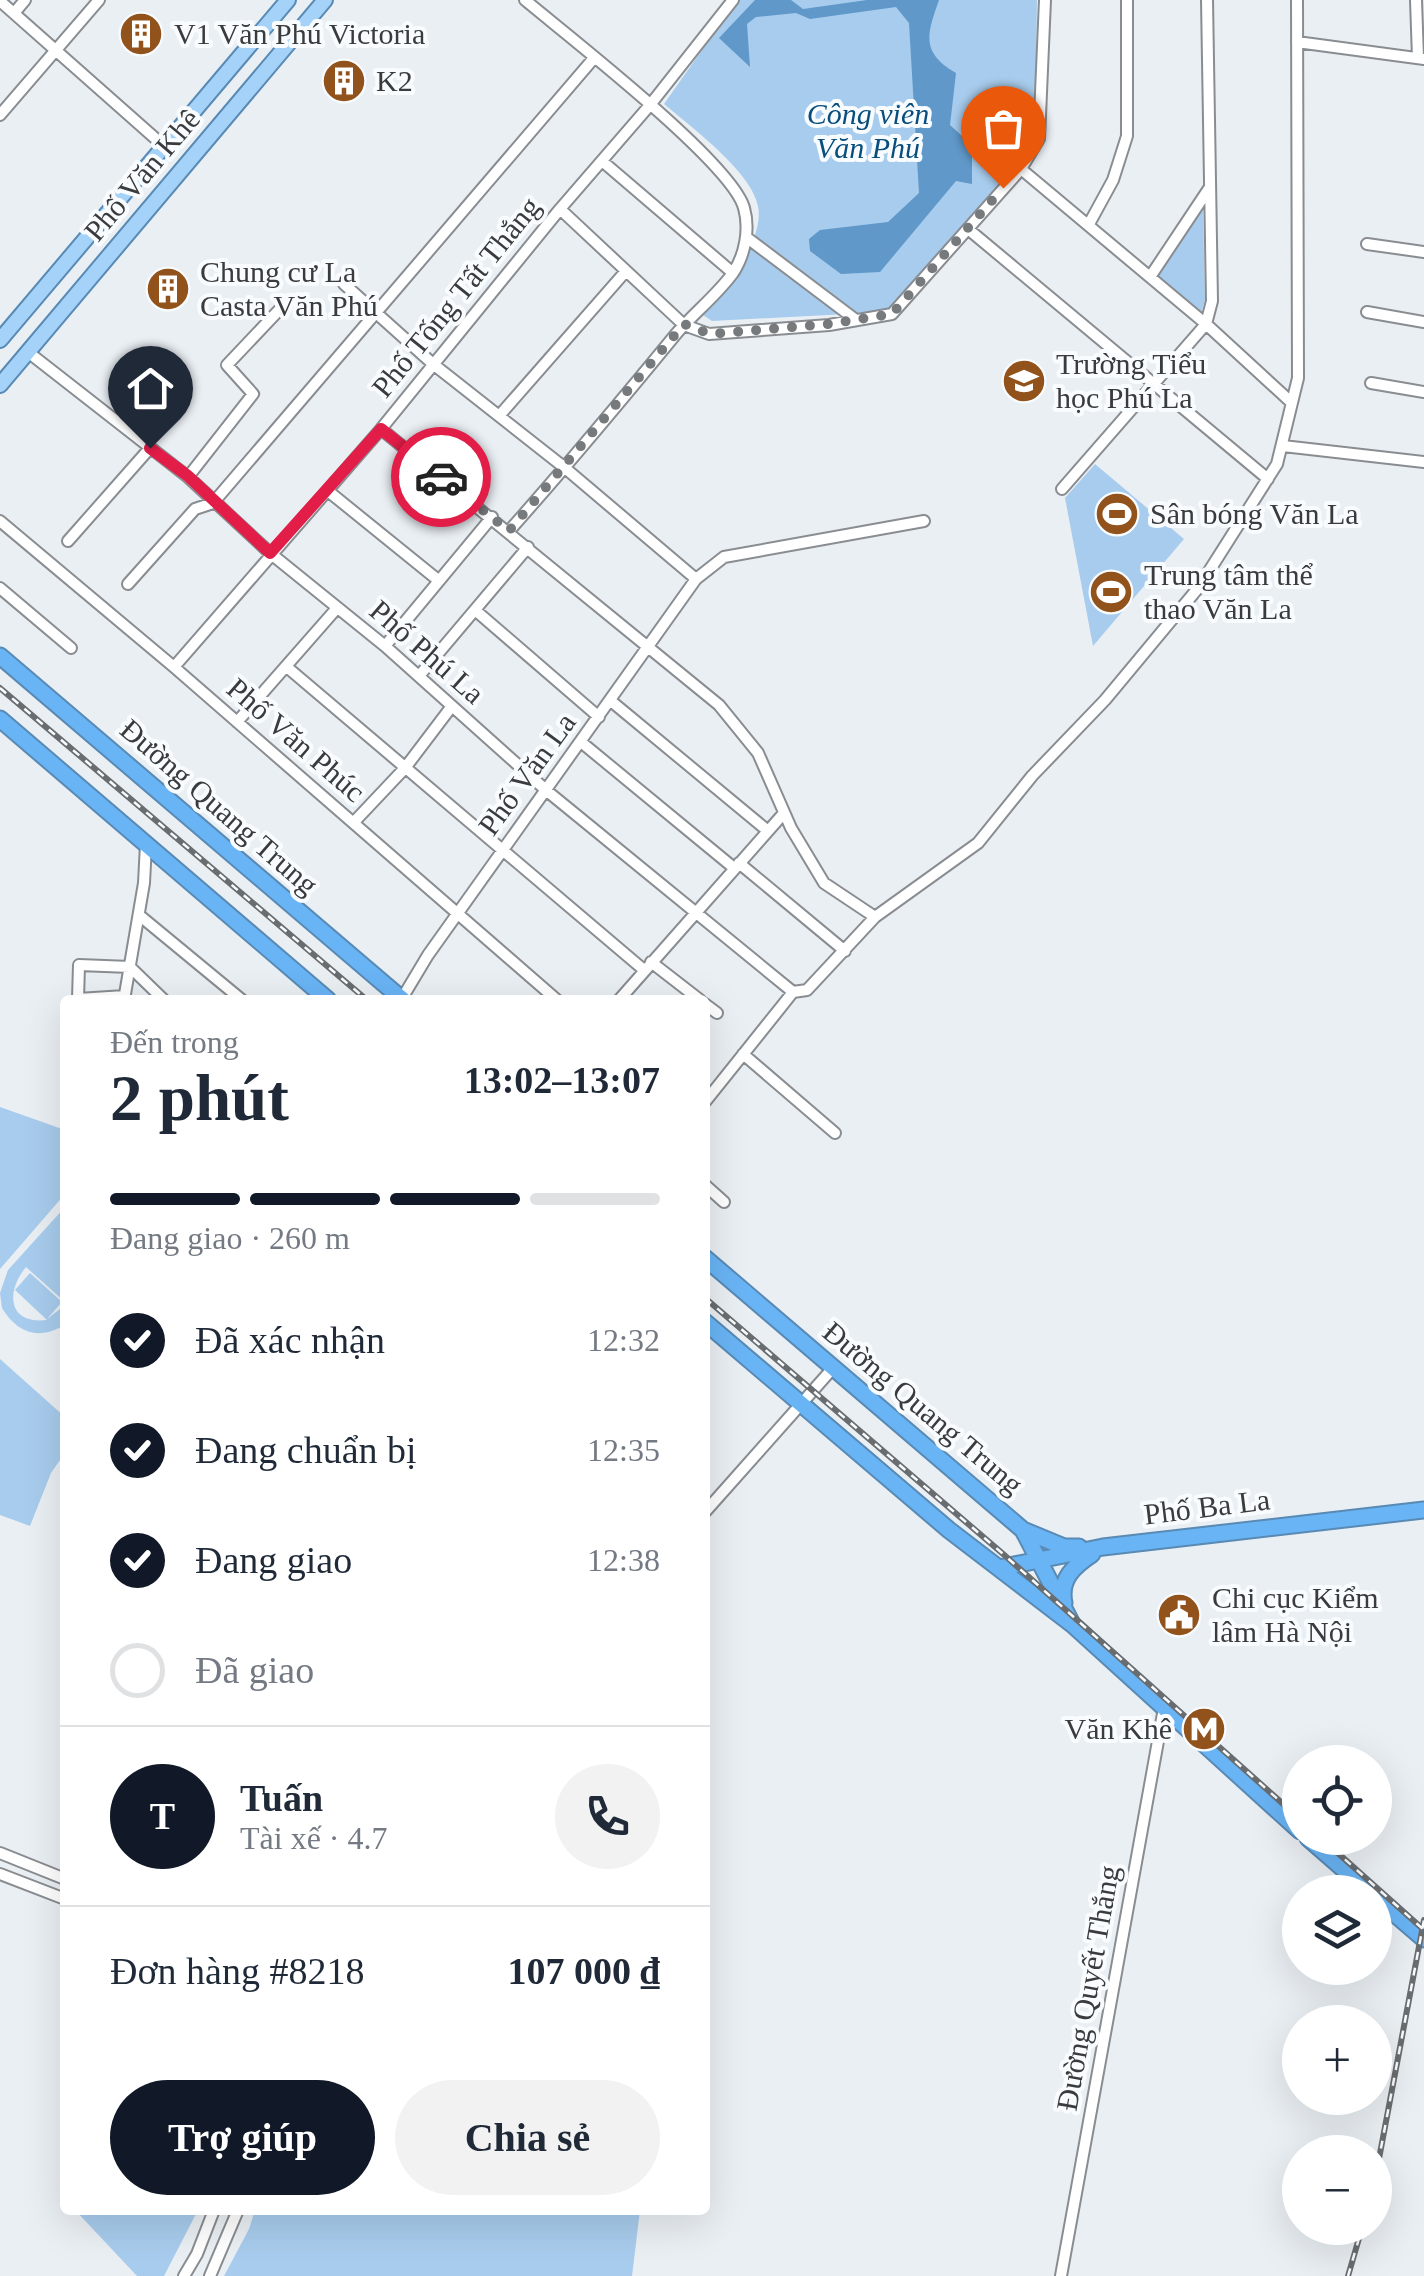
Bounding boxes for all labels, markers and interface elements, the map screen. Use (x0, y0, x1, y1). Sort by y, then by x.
building icon: V1 Văn Phú Victoria (118, 11, 164, 57)
place label: V1 Văn Phú Victoria (174, 17, 425, 50)
building icon: K2 (321, 58, 367, 104)
place label: K2 (376, 64, 413, 97)
pin (961, 86, 1046, 189)
park label: Công viên Văn Phú (807, 97, 929, 164)
icon: bag (976, 101, 1031, 156)
street label: Phố Văn Khê (77, 102, 206, 247)
street label: Phố Tống Tất Thắng (365, 190, 546, 403)
place label: Chung cư La Casta Văn Phú (200, 255, 378, 322)
building icon: Chung cư La Casta Văn Phú (145, 266, 191, 312)
pin (108, 346, 193, 449)
place label: Trường Tiểu học Phú La (1056, 347, 1206, 414)
school or university icon: Trường Tiểu học Phú La (1001, 358, 1047, 404)
icon: home (123, 361, 178, 416)
courier (391, 427, 491, 527)
icon: car (414, 450, 469, 505)
sports icon: Sân bóng Văn La (1094, 491, 1140, 537)
place label: Sân bóng Văn La (1150, 497, 1359, 530)
place label: Trung tâm thể thao Văn La (1144, 558, 1314, 625)
sports icon: Trung tâm thể thao Văn La (1088, 569, 1134, 615)
street label: Phố Phú La (364, 593, 491, 710)
street label: Phố Văn Phúc (221, 671, 372, 808)
street label: Phố Văn La (471, 706, 582, 841)
street label: Đường Quang Trung (114, 712, 325, 901)
text: Đến trong (110, 1024, 239, 1060)
text: 13:02–13:07 (464, 1059, 660, 1101)
text: 2 phút (110, 1062, 289, 1134)
text: Đang giao · 260 m (110, 1220, 350, 1256)
icon: check (110, 1313, 165, 1368)
street label: Đường Quang Trung (817, 1314, 1030, 1501)
text: Đã xác nhận (195, 1319, 385, 1361)
text: 12:32 (587, 1322, 660, 1358)
icon: check (110, 1423, 165, 1478)
text: Đang chuẩn bị (195, 1429, 417, 1471)
text: 12:35 (587, 1432, 660, 1468)
street label: Phố Ba La (1142, 1482, 1272, 1531)
icon: check (110, 1533, 165, 1588)
text: Đang giao (195, 1539, 352, 1581)
text: 12:38 (587, 1542, 660, 1578)
place label: Chi cục Kiểm lâm Hà Nội (1212, 1581, 1379, 1648)
public building icon: Chi cục Kiểm lâm Hà Nội (1156, 1592, 1202, 1638)
text: Đã giao (195, 1649, 314, 1691)
metro station icon: Văn Khê (1181, 1706, 1227, 1752)
place label: Văn Khê (1065, 1712, 1172, 1745)
map controls (1282, 1745, 1392, 2245)
button: locate (1282, 1745, 1392, 1855)
button: phone (555, 1764, 660, 1869)
text: Tuấn (240, 1777, 323, 1819)
text: T (150, 1795, 175, 1837)
text: Tài xế · 4.7 (240, 1820, 388, 1856)
street label: Đường Quyết Thắng (1050, 1863, 1125, 2113)
button: layers (1282, 1875, 1392, 1985)
text: Đơn hàng #8218 (110, 1950, 364, 1992)
text: 107 000 ₫ (508, 1950, 660, 1992)
button: + (1282, 2005, 1392, 2115)
button: Trợ giúp (110, 2080, 375, 2195)
button: Chia sẻ (395, 2080, 660, 2195)
button: − (1282, 2135, 1392, 2245)

